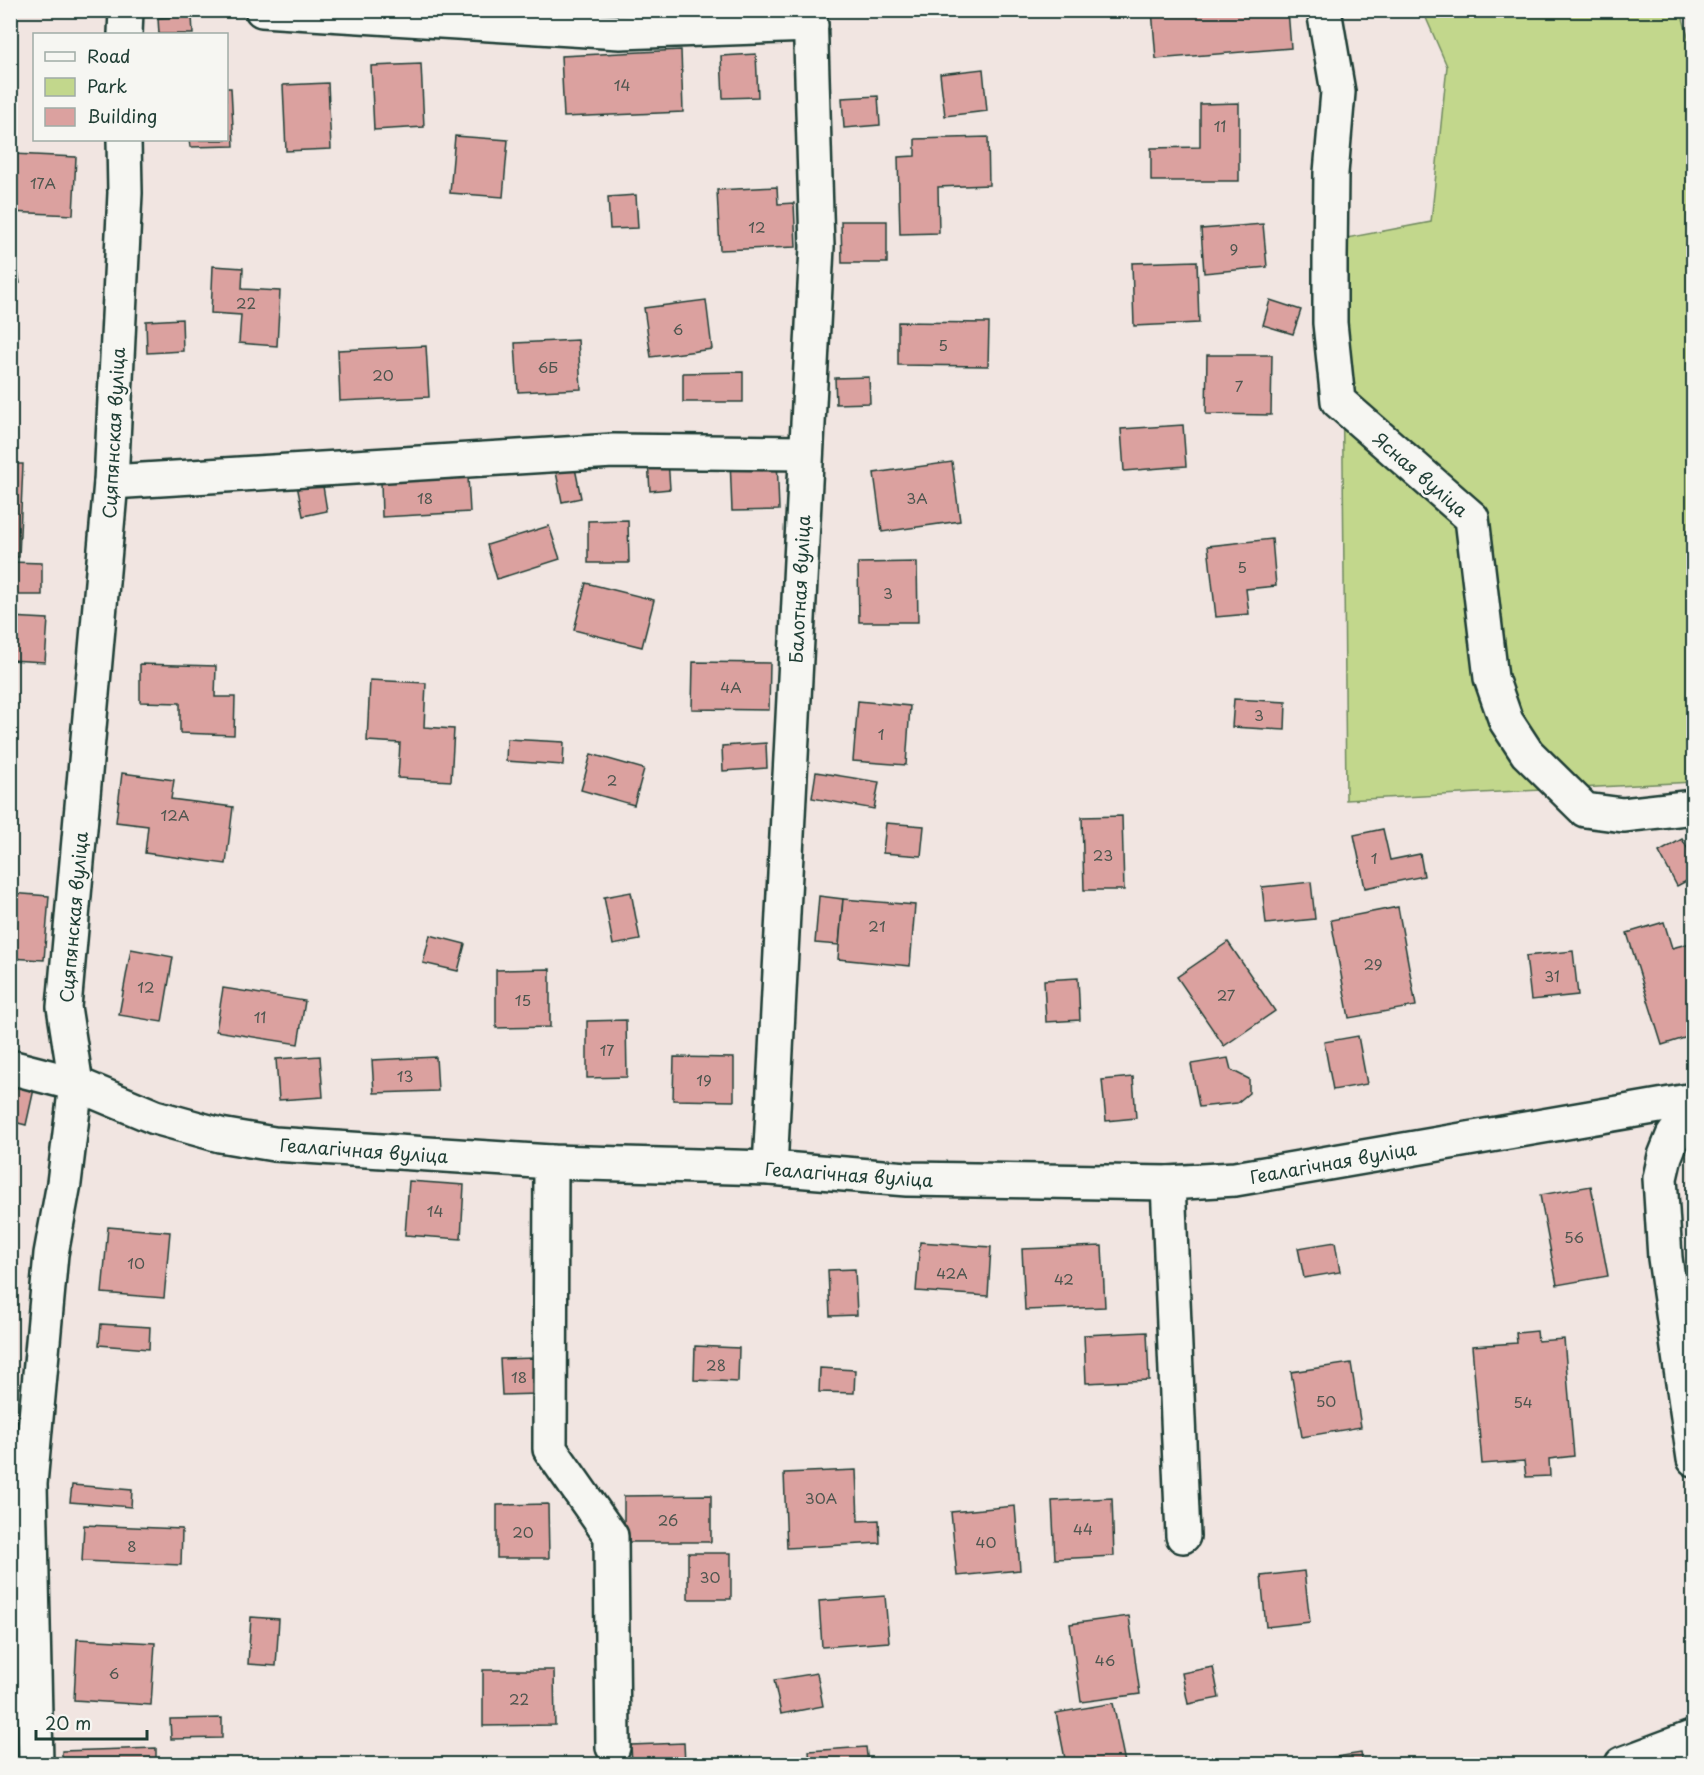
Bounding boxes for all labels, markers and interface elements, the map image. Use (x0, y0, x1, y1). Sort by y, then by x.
legend (33, 33, 228, 141)
text: Road (87, 42, 131, 69)
text: Park (87, 72, 127, 99)
house number: 14 (614, 73, 630, 96)
text: Building (87, 102, 157, 129)
house number: 11 (1214, 114, 1226, 137)
house number: 17А (30, 171, 56, 194)
house number: 12 (748, 215, 766, 238)
house number: 9 (1230, 237, 1238, 260)
house number: 22 (236, 291, 256, 314)
house number: 6 (673, 317, 683, 340)
house number: 5 (938, 333, 948, 356)
street label: Сцяпянская вуліца (95, 347, 131, 519)
house number: 6Б (538, 355, 558, 378)
house number: 20 (372, 363, 394, 386)
house number: 7 (1235, 374, 1244, 397)
street label: Ясная вуліца (1368, 425, 1474, 523)
house number: 18 (417, 486, 433, 509)
house number: 3А (906, 486, 928, 509)
street label: Балотная вуліца (782, 514, 816, 664)
house number: 5 (1237, 555, 1247, 578)
house number: 3 (883, 581, 893, 604)
house number: 4А (720, 675, 742, 698)
house number: 3 (1254, 703, 1264, 726)
house number: 1 (878, 722, 884, 745)
house number: 2 (607, 768, 617, 791)
house number: 12А (161, 803, 189, 826)
street label: Сцяпянская вуліца (52, 830, 94, 1004)
house number: 23 (1093, 843, 1113, 866)
house number: 1 (1371, 846, 1377, 869)
house number: 21 (868, 914, 886, 937)
house number: 29 (1363, 952, 1383, 975)
house number: 31 (1544, 964, 1560, 987)
house number: 12 (137, 975, 155, 998)
house number: 27 (1217, 983, 1236, 1006)
house number: 15 (515, 988, 531, 1011)
house number: 11 (254, 1005, 266, 1028)
house number: 17 (600, 1038, 614, 1061)
house number: 13 (397, 1064, 413, 1087)
house number: 19 (696, 1068, 712, 1091)
street label: Геалагічная вуліца (279, 1131, 449, 1169)
street label: Геалагічная вуліца (1248, 1134, 1418, 1190)
street label: Геалагічная вуліца (764, 1155, 934, 1193)
house number: 14 (427, 1199, 443, 1222)
house number: 56 (1564, 1225, 1584, 1248)
house number: 10 (127, 1251, 145, 1274)
house number: 42А (936, 1261, 968, 1284)
house number: 42 (1054, 1267, 1074, 1290)
house number: 28 (706, 1353, 726, 1376)
house number: 18 (511, 1365, 527, 1388)
house number: 50 (1316, 1389, 1336, 1412)
house number: 54 (1513, 1390, 1533, 1413)
house number: 30А (805, 1486, 837, 1509)
house number: 26 (658, 1508, 678, 1531)
house number: 44 (1073, 1517, 1093, 1540)
house number: 20 (512, 1520, 534, 1543)
house number: 40 (976, 1530, 996, 1553)
house number: 8 (127, 1534, 137, 1557)
house number: 30 (700, 1565, 720, 1588)
house number: 46 (1095, 1648, 1115, 1671)
house number: 6 (109, 1661, 119, 1684)
house number: 22 (509, 1687, 529, 1710)
scale bar (36, 1703, 147, 1741)
text: 20 m (45, 1709, 91, 1736)

